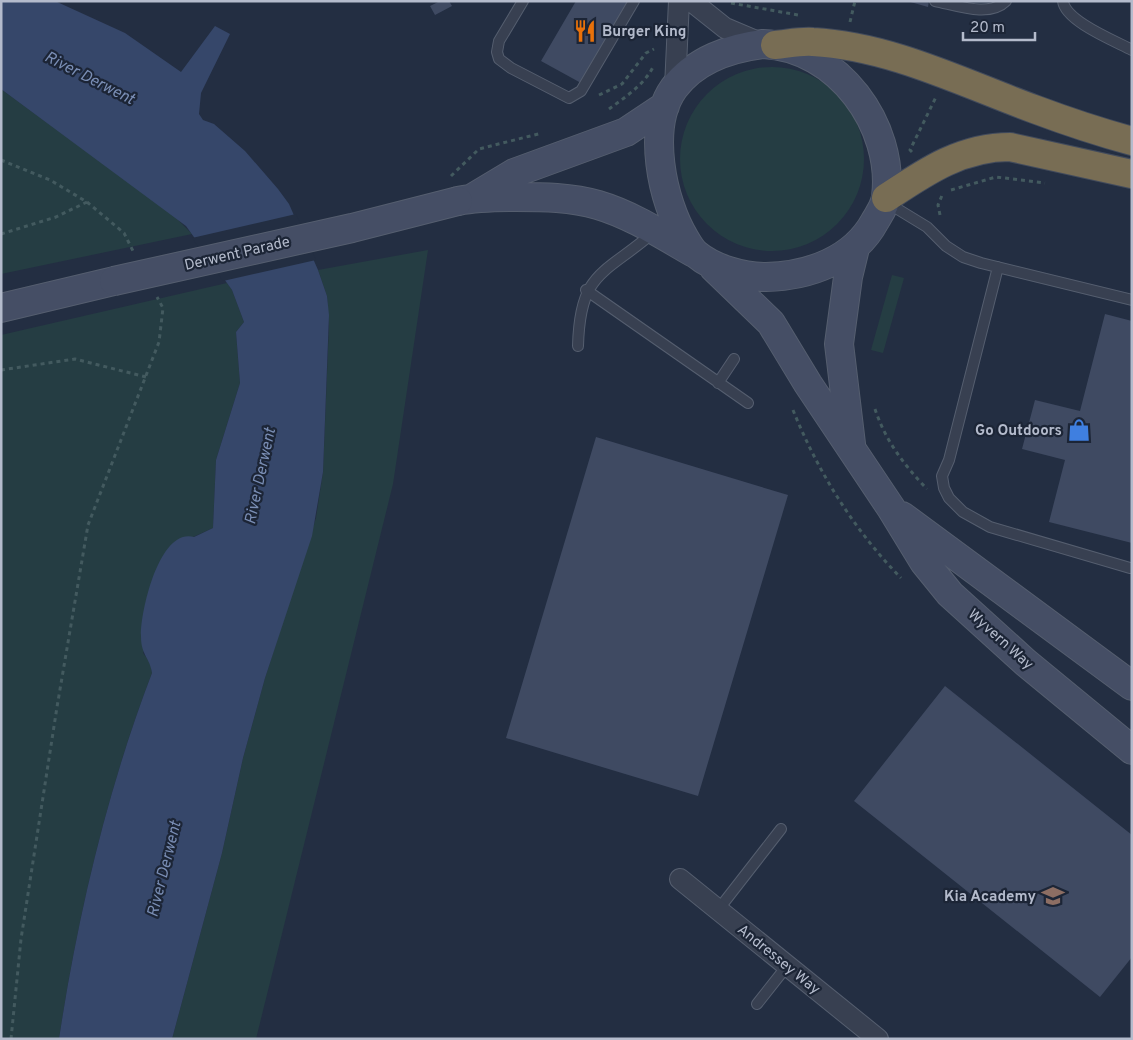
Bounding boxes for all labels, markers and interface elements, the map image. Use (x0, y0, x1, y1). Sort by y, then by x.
scale bar (963, 10, 1036, 42)
restaurant icon: Burger King (572, 18, 598, 44)
text: 20 m (970, 19, 1005, 38)
place label: Burger King (602, 23, 687, 42)
water label: River Derwent (41, 48, 139, 111)
street label: Derwent Parade (183, 233, 292, 276)
shop icon: Go Outdoors (1066, 417, 1092, 443)
place label: Go Outdoors (975, 422, 1062, 441)
water label: River Derwent (241, 425, 281, 527)
street label: Wyvern Way (963, 606, 1037, 675)
water label: River Derwent (143, 818, 187, 920)
school or university icon: Kia Academy (1040, 883, 1066, 909)
place label: Kia Academy (944, 888, 1036, 907)
street label: Andressey Way (733, 921, 824, 1000)

